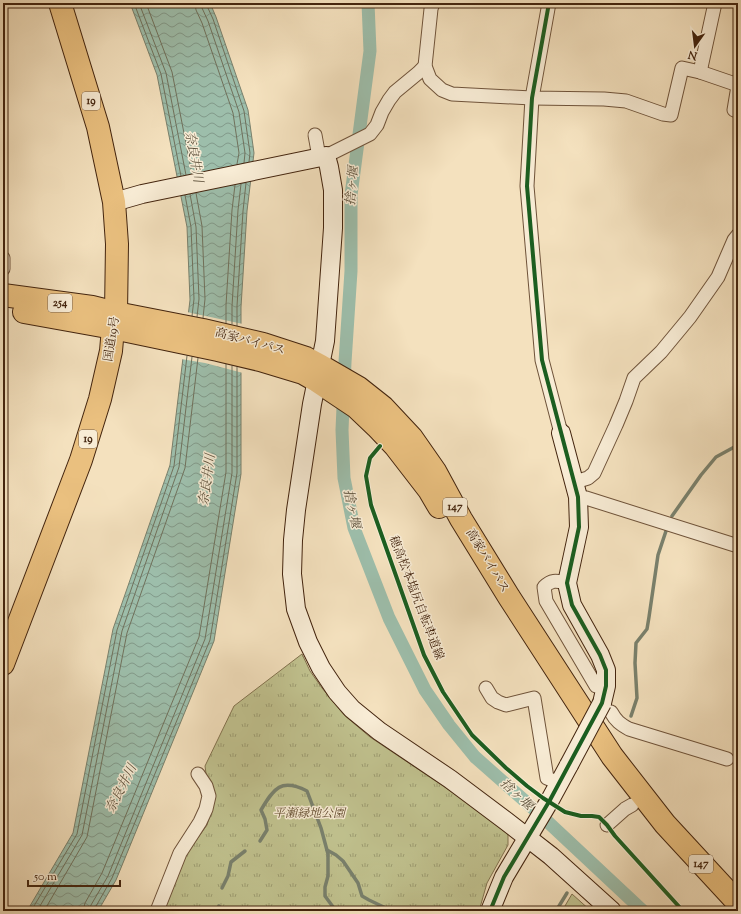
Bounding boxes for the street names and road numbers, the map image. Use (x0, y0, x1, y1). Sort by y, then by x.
road number: 19 (82, 92, 100, 110)
road number: 254 (48, 294, 72, 312)
street label: 国道19号 (100, 315, 124, 363)
street label: 高家バイパス (213, 324, 287, 360)
road number: 19 (79, 430, 97, 448)
road number: 147 (443, 498, 467, 516)
street label: 高家バイパス (461, 526, 513, 596)
street label: 穂高松本塩尻自転車道線 (384, 533, 448, 663)
road number: 147 (689, 855, 713, 873)

